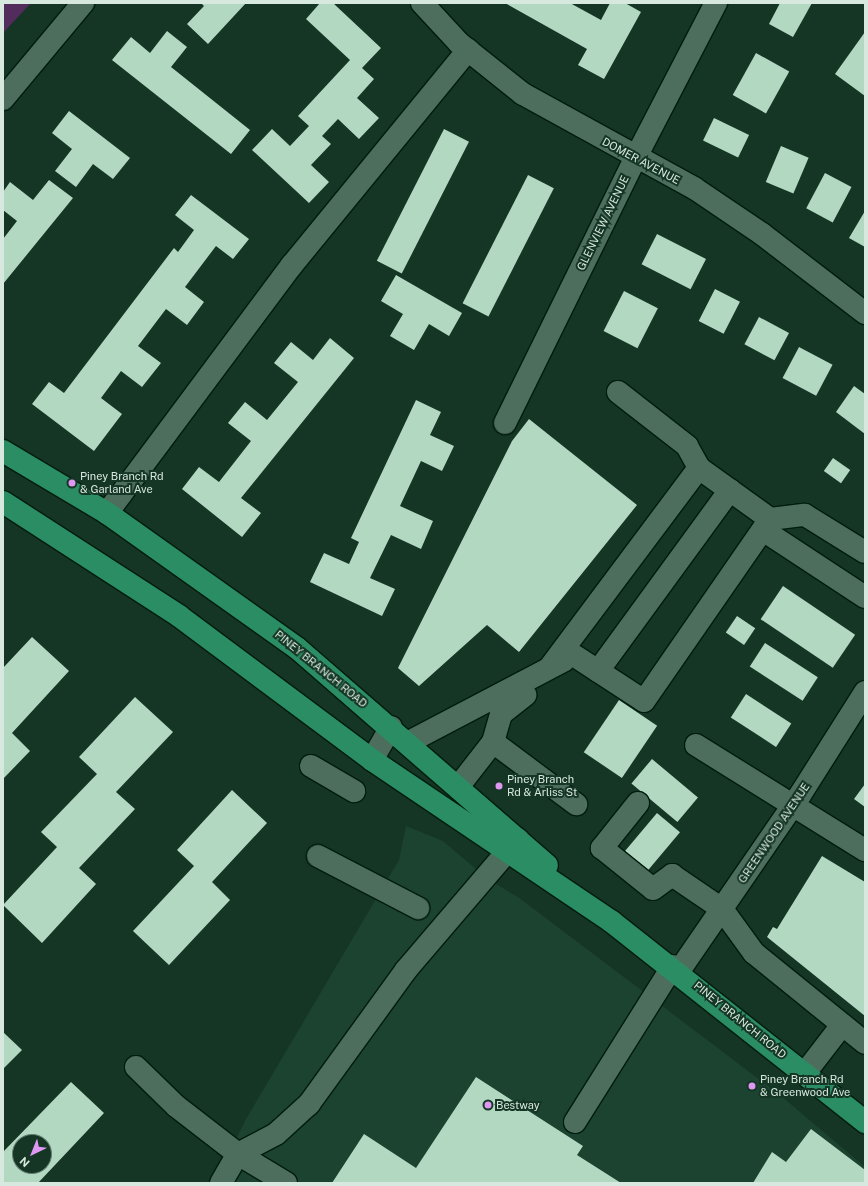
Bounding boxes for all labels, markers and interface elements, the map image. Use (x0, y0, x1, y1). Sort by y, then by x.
street label: DOMER AVENUE (600, 135, 682, 187)
street label: GLENVIEW AVENUE (574, 173, 632, 273)
place label: Piney Branch Rd & Garland Ave (80, 470, 164, 496)
marker: Piney Branch Rd & Garland Ave (67, 478, 77, 488)
street label: PINEY BRANCH ROAD (272, 628, 370, 710)
place label: Piney Branch Rd & Arliss St (507, 773, 577, 799)
street label: GREENWOOD AVENUE (736, 780, 812, 886)
marker: Piney Branch Rd & Arliss St (494, 781, 504, 791)
street label: PINEY BRANCH ROAD (691, 979, 789, 1061)
place label: Piney Branch Rd & Greenwood Ave (760, 1073, 850, 1099)
marker: Piney Branch Rd & Greenwood Ave (747, 1081, 757, 1091)
place label: Bestway (496, 1098, 540, 1112)
marker: Bestway (483, 1100, 493, 1110)
north arrow (12, 1134, 52, 1174)
text: N (17, 1155, 32, 1169)

